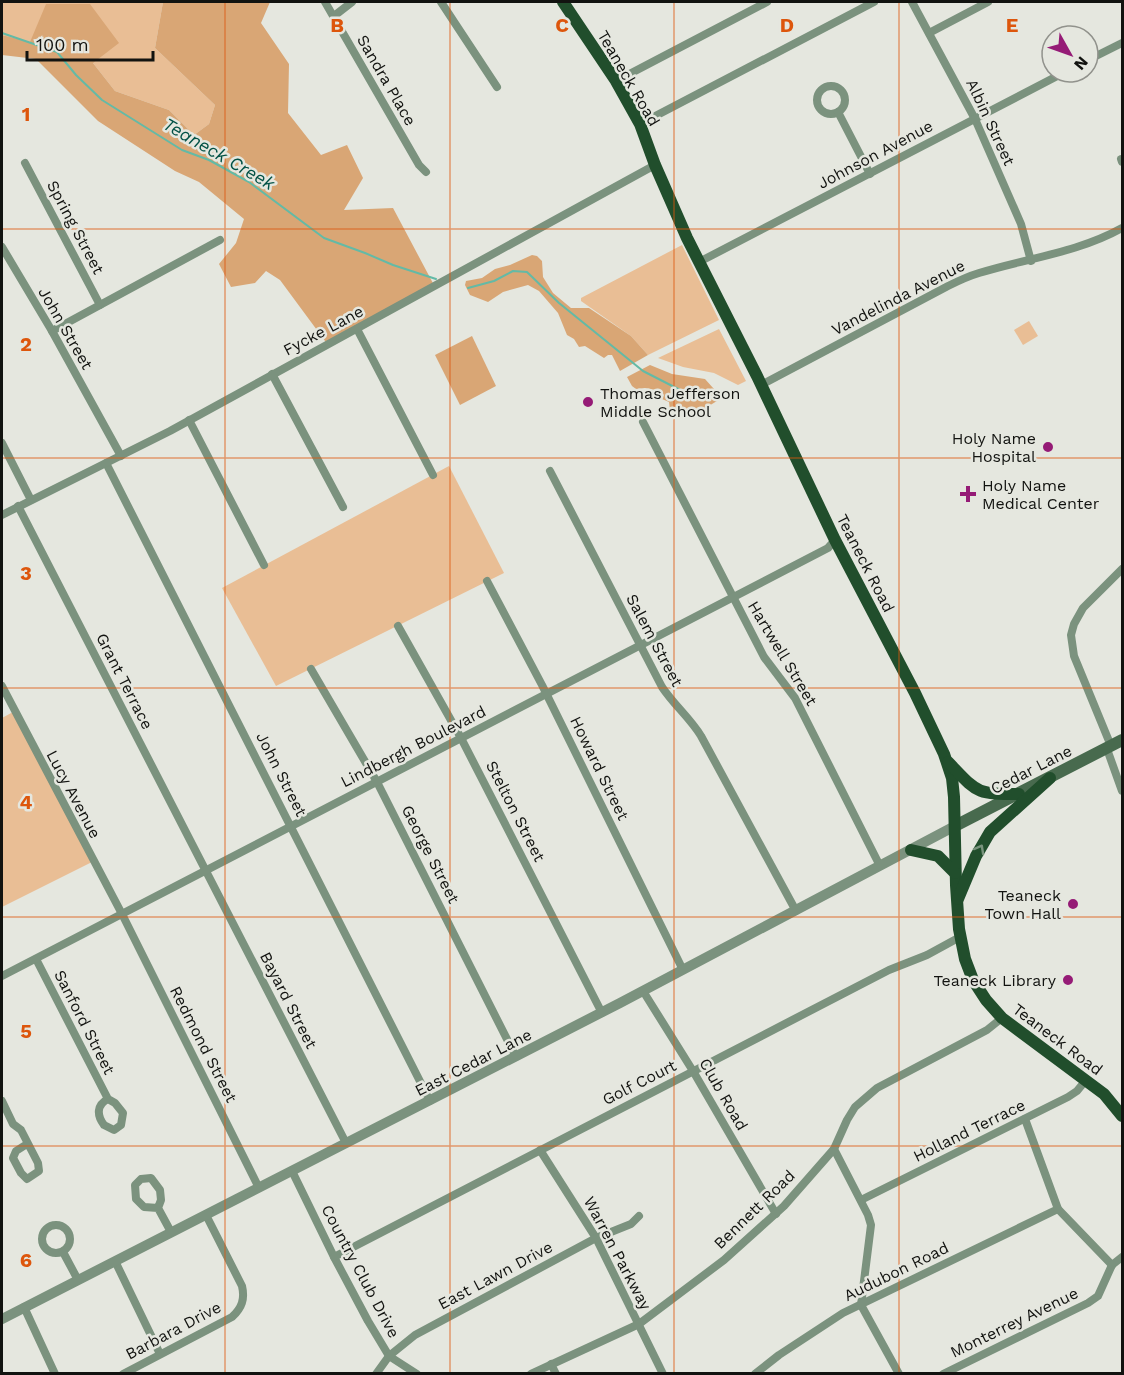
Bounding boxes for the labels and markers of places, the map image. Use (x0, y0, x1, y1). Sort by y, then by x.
place label: Thomas Jefferson Middle School (600, 384, 740, 421)
marker: Thomas Jefferson Middle School (581, 395, 595, 409)
place label: Holy Name Hospital (952, 429, 1036, 466)
marker: Holy Name Hospital (1041, 440, 1055, 454)
place label: Holy Name Medical Center (982, 476, 1100, 513)
marker: Holy Name Medical Center (959, 485, 977, 503)
place label: Teaneck Town Hall (985, 886, 1061, 923)
marker: Teaneck Town Hall (1066, 897, 1080, 911)
place label: Teaneck Library (934, 971, 1057, 990)
marker: Teaneck Library (1061, 973, 1075, 987)

